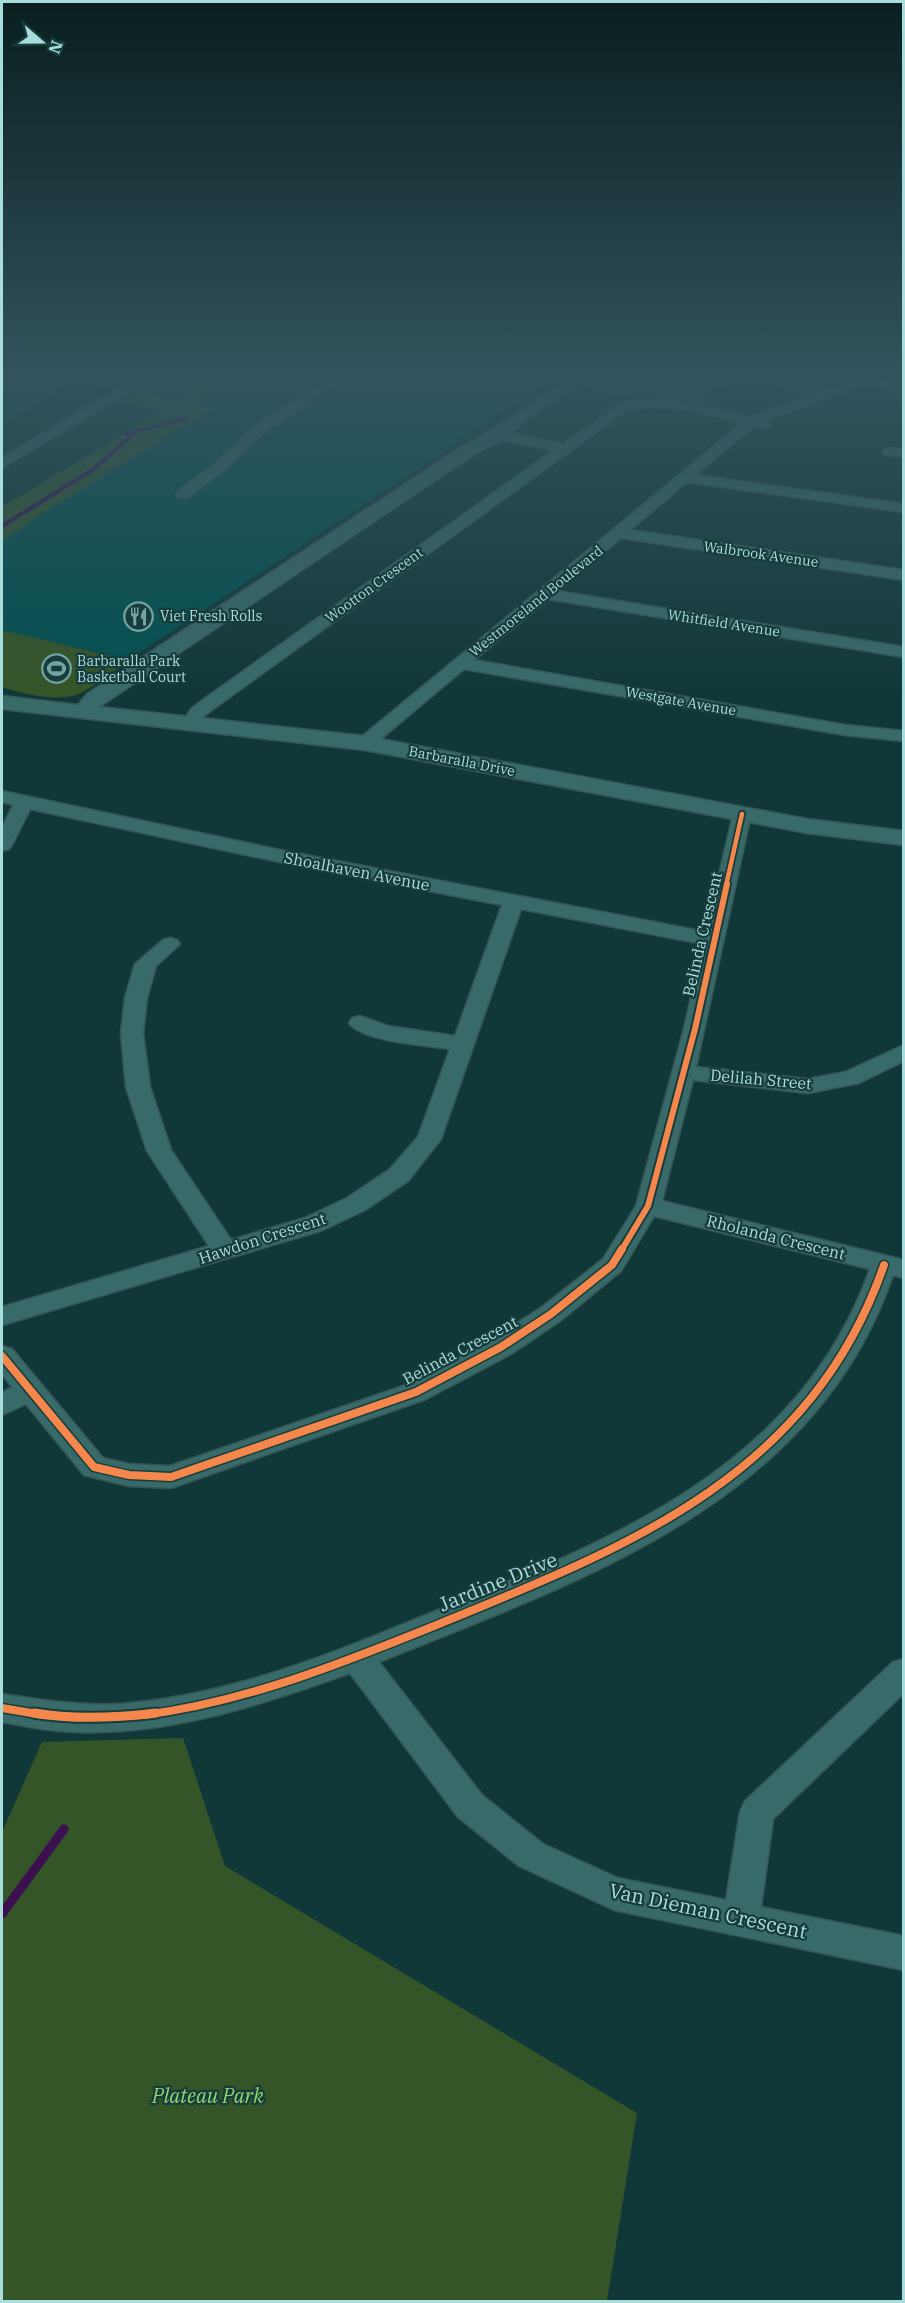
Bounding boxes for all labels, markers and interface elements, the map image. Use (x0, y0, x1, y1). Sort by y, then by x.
north arrow (12, 12, 72, 72)
text: N (45, 38, 68, 56)
street label: Walbrook Avenue (702, 537, 820, 571)
street label: Westmoreland Boulevard (465, 541, 607, 661)
street label: Wootton Crescent (322, 543, 426, 627)
restaurant icon: Viet Fresh Rolls (123, 600, 155, 632)
street label: Whitfield Avenue (667, 605, 781, 641)
place label: Viet Fresh Rolls (160, 607, 263, 625)
place label: Barbaralla Park Basketball Court (77, 652, 186, 686)
sports icon: Barbaralla Park Basketball Court (40, 653, 72, 685)
street label: Westgate Avenue (624, 682, 738, 720)
street label: Barbaralla Drive (407, 742, 517, 780)
street label: Shoalhaven Avenue (283, 847, 431, 895)
street label: Belinda Crescent (678, 869, 726, 998)
street label: Delilah Street (709, 1065, 813, 1093)
street label: Hawdon Crescent (196, 1208, 328, 1268)
street label: Rholanda Crescent (705, 1210, 848, 1264)
street label: Belinda Crescent (399, 1311, 521, 1389)
street label: Jardine Drive (434, 1545, 561, 1618)
street label: Van Dieman Crescent (607, 1876, 809, 1945)
park label: Plateau Park (151, 2082, 264, 2109)

